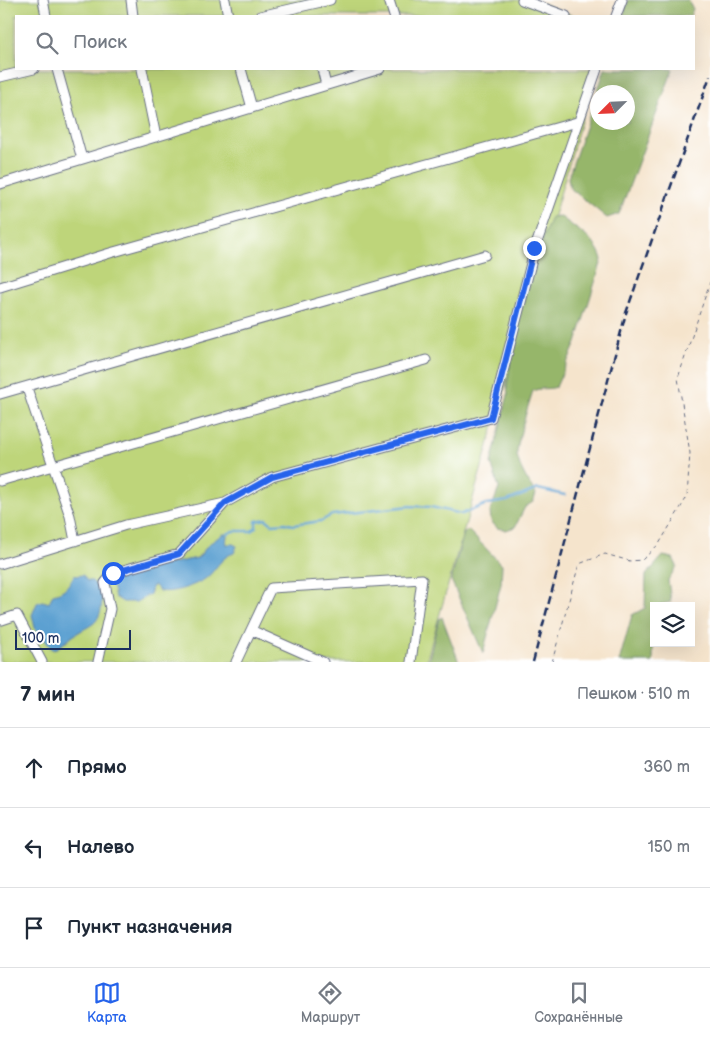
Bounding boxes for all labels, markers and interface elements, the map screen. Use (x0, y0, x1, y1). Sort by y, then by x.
search box (15, 15, 695, 70)
icon: search (33, 29, 61, 57)
text: Поиск (73, 31, 127, 54)
north arrow (590, 85, 635, 130)
route end (523, 237, 546, 260)
route start (102, 562, 125, 585)
map controls (650, 602, 695, 647)
button: layers (650, 602, 695, 647)
scale bar (15, 627, 131, 650)
text: 100 m (22, 630, 59, 647)
text: 7 мин (20, 682, 75, 707)
text: Пешком · 510 m (577, 685, 690, 704)
icon: ahead (20, 754, 48, 782)
text: Прямо (67, 756, 127, 779)
text: 360 m (643, 758, 690, 777)
icon: left (20, 834, 48, 862)
text: Налево (67, 836, 134, 859)
text: 150 m (648, 838, 690, 857)
icon: arrive (20, 914, 48, 942)
text: Пункт назначения (67, 916, 232, 939)
tab: Карта (87, 979, 127, 1026)
tab: Маршрут (301, 979, 360, 1026)
tab: Сохранённые (534, 979, 623, 1026)

